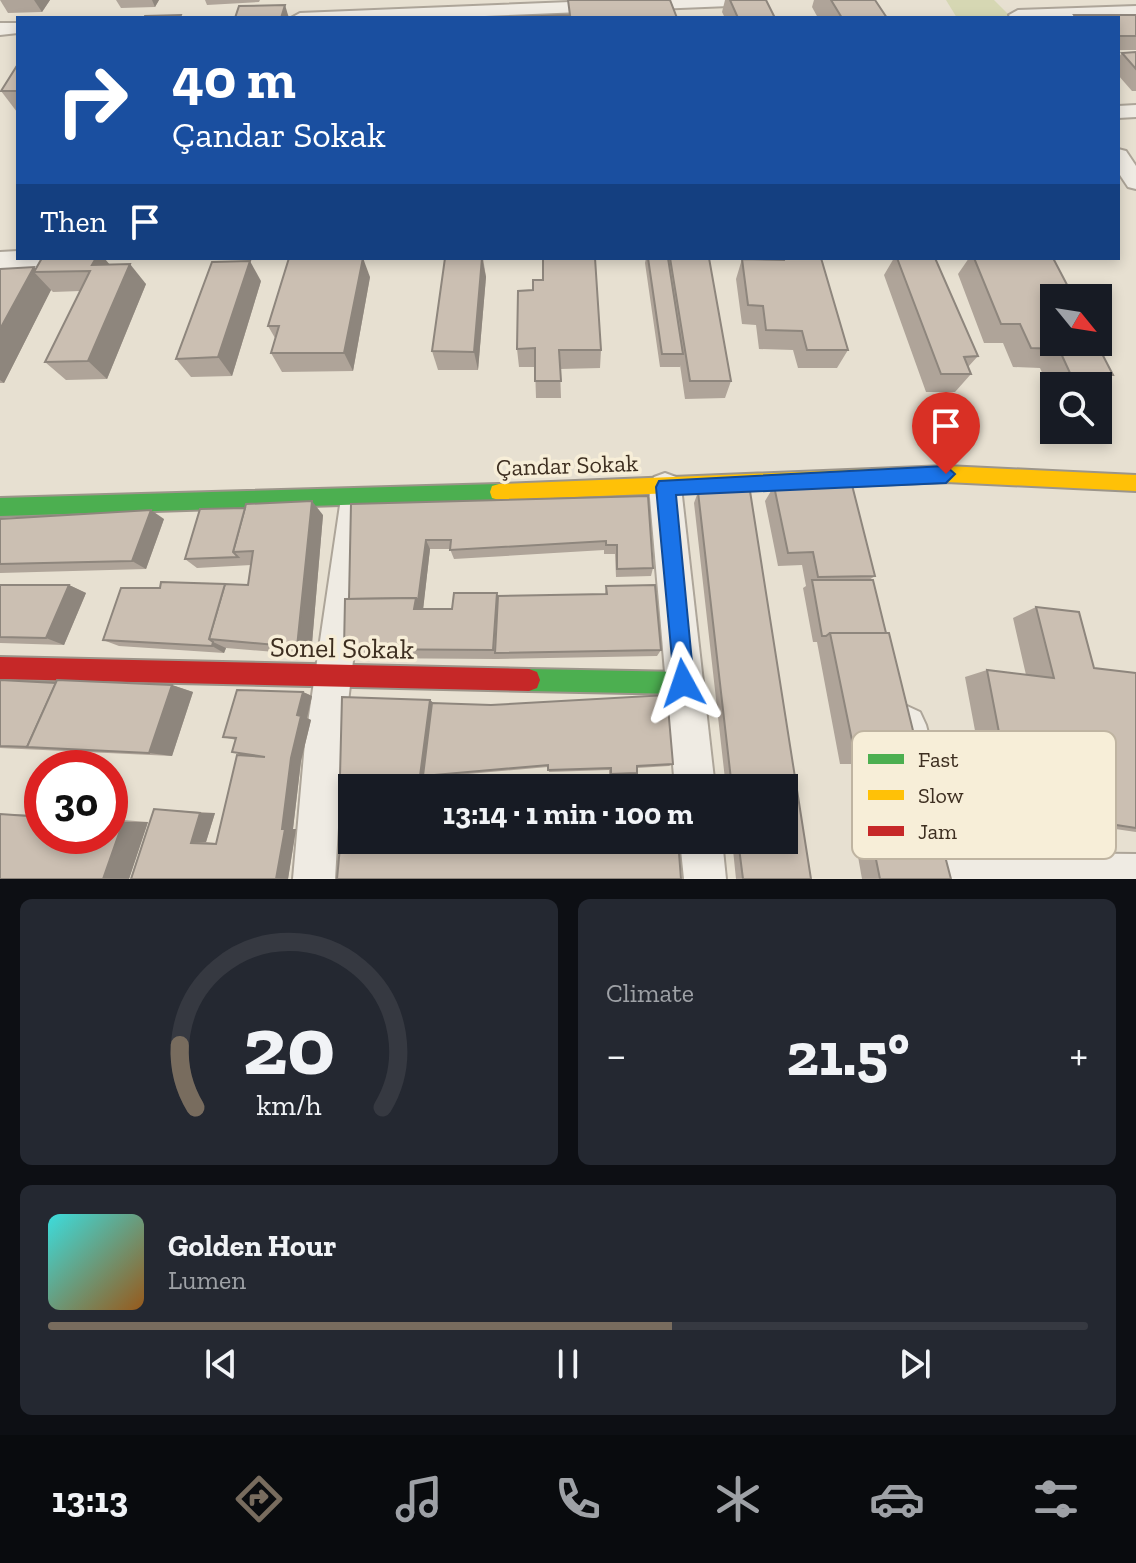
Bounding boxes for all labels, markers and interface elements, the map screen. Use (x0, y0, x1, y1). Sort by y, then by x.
text: 40 m (172, 45, 296, 112)
icon: right (40, 48, 144, 152)
text: Çandar Sokak (172, 113, 386, 156)
icon: arrive (123, 200, 167, 244)
text: Then (40, 204, 107, 240)
north arrow (1040, 284, 1112, 356)
map controls (1040, 284, 1112, 444)
button: search (1040, 372, 1112, 444)
pin (912, 392, 980, 474)
icon: arrive (924, 404, 968, 448)
street label: Çandar Sokak (495, 448, 639, 482)
street label: Sonel Sokak (270, 630, 415, 666)
position arrow (641, 641, 725, 725)
legend (852, 731, 1116, 859)
text: Fast (918, 746, 959, 773)
speed limit sign: 30 (24, 750, 128, 854)
text: Slow (918, 782, 964, 809)
text: 13:14 · 1 min · 100 m (443, 796, 693, 832)
text: Jam (918, 818, 957, 845)
text: Climate (606, 977, 694, 1009)
text: 20 (243, 995, 335, 1095)
text: 21.5° (786, 1018, 910, 1090)
text: − (606, 1028, 627, 1081)
text: + (1069, 1028, 1088, 1081)
text: km/h (256, 1088, 322, 1122)
text: Golden Hour (168, 1228, 336, 1264)
text: Lumen (168, 1264, 246, 1296)
icon: previous (199, 1342, 243, 1386)
icon: pause (546, 1342, 590, 1386)
icon: next (893, 1342, 937, 1386)
icon: directions (231, 1471, 287, 1527)
icon: music (391, 1471, 447, 1527)
icon: phone (550, 1471, 606, 1527)
icon: climate (710, 1471, 766, 1527)
icon: car (869, 1471, 925, 1527)
icon: filters (1028, 1471, 1084, 1527)
text: 13:13 (52, 1478, 128, 1521)

